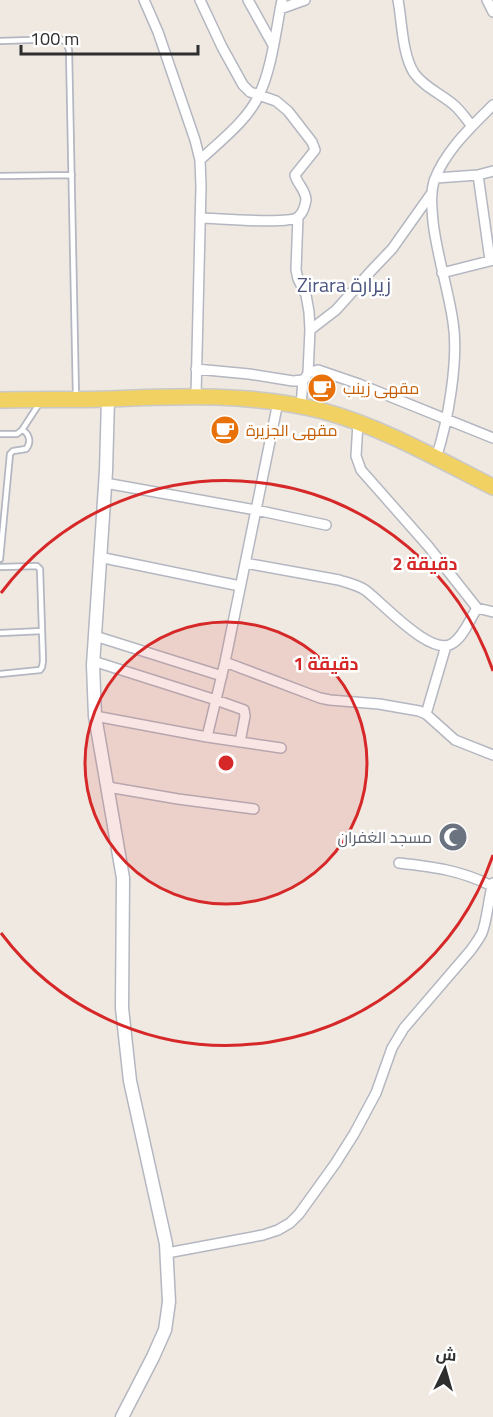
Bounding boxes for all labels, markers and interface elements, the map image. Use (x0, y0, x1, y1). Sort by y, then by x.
scale bar (21, 18, 198, 56)
text: 100 m (30, 25, 79, 52)
district label: Zirara زيرارة (297, 269, 391, 300)
cafe icon: مقهى زينب (306, 372, 338, 404)
place label: مقهى زينب (343, 376, 419, 400)
cafe icon: مقهى الجزيرة (209, 414, 241, 446)
place label: مقهى الجزيرة (246, 418, 338, 442)
text: 2 دقيقة (393, 550, 458, 577)
text: 1 دقيقة (294, 650, 359, 677)
centre of rings (216, 753, 236, 773)
mosque icon: مسجد الغفران (437, 821, 469, 853)
place label: مسجد الغفران (337, 825, 432, 849)
north arrow (415, 1339, 475, 1399)
text: ش (435, 1341, 458, 1367)

